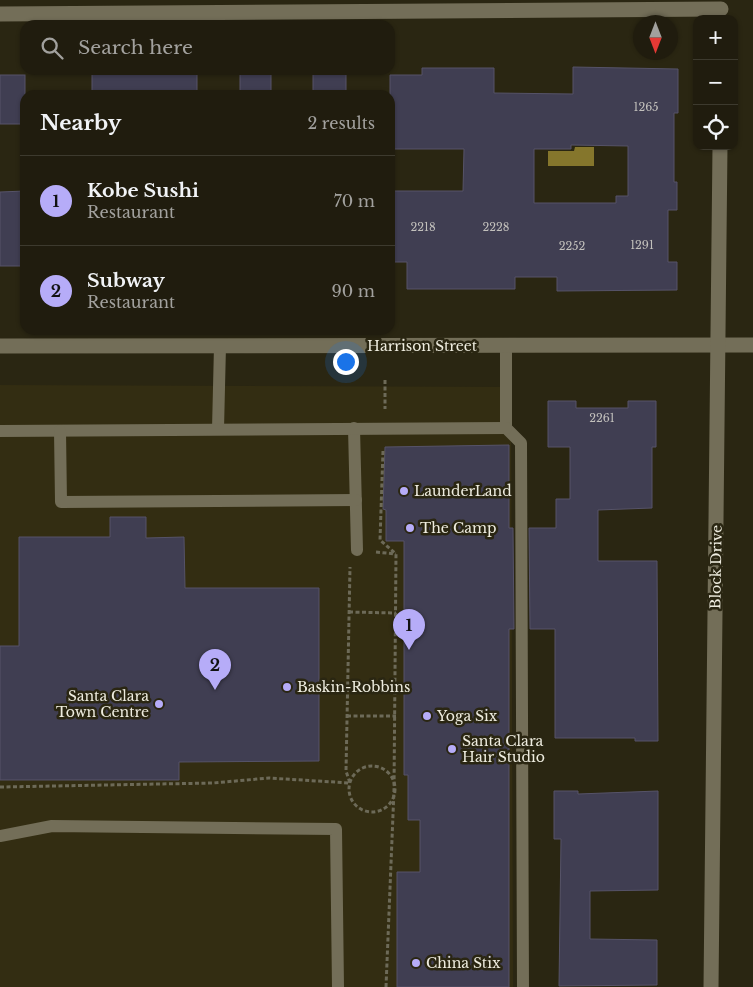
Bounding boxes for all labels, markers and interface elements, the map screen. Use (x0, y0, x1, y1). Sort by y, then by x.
north arrow (633, 15, 678, 60)
map controls (693, 15, 738, 150)
button: + (693, 15, 738, 60)
search box (20, 20, 395, 75)
icon: search (38, 34, 66, 62)
text: Search here (78, 36, 193, 59)
button: − (693, 60, 738, 105)
house number: 1265 (633, 100, 659, 114)
button: locate (693, 105, 738, 150)
text: Nearby (40, 110, 121, 136)
text: 2 results (307, 113, 375, 133)
text: Kobe Sushi (87, 179, 199, 202)
text: 1 (53, 191, 59, 211)
text: 70 m (334, 191, 375, 211)
text: Restaurant (87, 202, 175, 222)
house number: 2218 (410, 220, 436, 234)
house number: 2228 (483, 220, 510, 234)
house number: 1291 (630, 238, 654, 252)
house number: 2252 (559, 239, 586, 253)
text: Subway (87, 269, 165, 292)
text: 2 (51, 281, 61, 301)
text: 90 m (332, 281, 375, 301)
text: Restaurant (87, 292, 175, 312)
street label: Harrison Street (367, 337, 478, 355)
your location (333, 349, 359, 375)
house number: 2261 (589, 411, 615, 425)
place label: LaunderLand (414, 482, 512, 500)
marker: LaunderLand (398, 485, 410, 497)
place label: The Camp (420, 519, 496, 537)
marker: The Camp (404, 522, 416, 534)
street label: Block Drive (706, 525, 726, 609)
pin: 1 (393, 609, 425, 650)
pin: 2 (199, 649, 231, 690)
place label: Baskin-Robbins (297, 678, 410, 696)
marker: Baskin-Robbins (281, 681, 293, 693)
place label: Santa Clara Town Centre (56, 687, 149, 721)
marker: Santa Clara Town Centre (153, 698, 165, 710)
place label: Yoga Six (436, 707, 498, 725)
marker: Yoga Six (421, 710, 433, 722)
place label: Santa Clara Hair Studio (462, 732, 545, 766)
marker: Santa Clara Hair Studio (446, 743, 458, 755)
place label: China Stix (426, 954, 501, 972)
marker: China Stix (410, 957, 422, 969)

